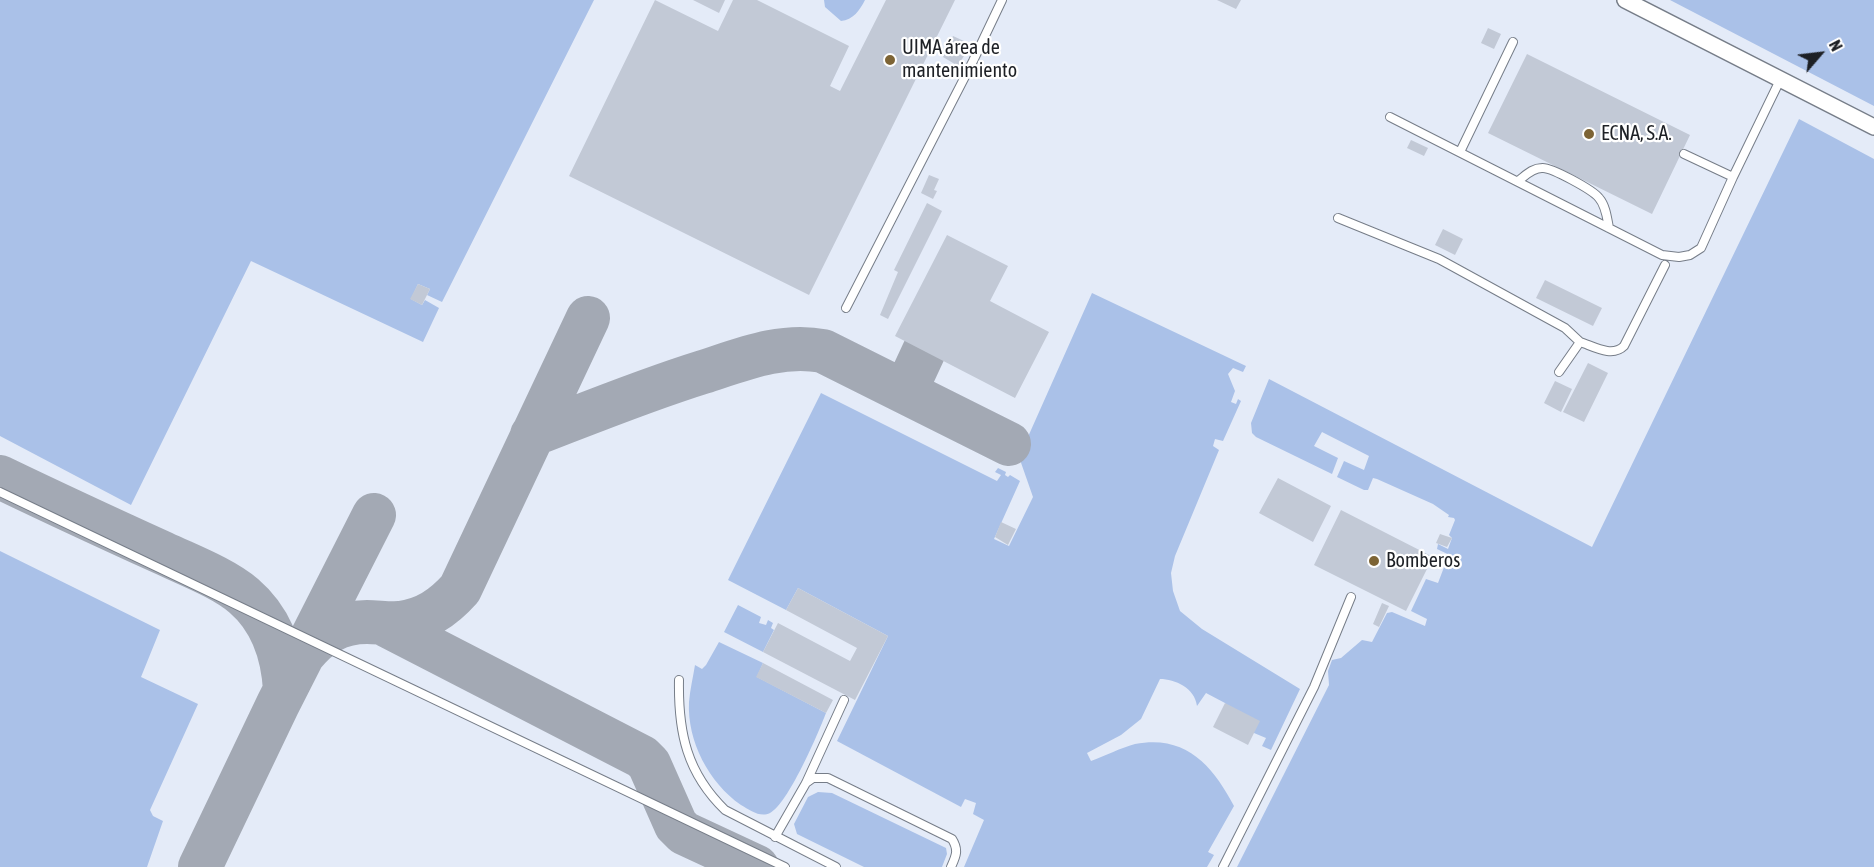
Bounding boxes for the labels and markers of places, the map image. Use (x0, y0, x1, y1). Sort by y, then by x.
place label: UIMA área de mantenimiento (902, 36, 1017, 83)
marker: UIMA área de mantenimiento (883, 53, 897, 67)
place label: ECNA, S.A. (1601, 122, 1672, 146)
marker: ECNA, S.A. (1582, 127, 1596, 141)
place label: Bomberos (1386, 549, 1460, 573)
marker: Bomberos (1367, 554, 1381, 568)

